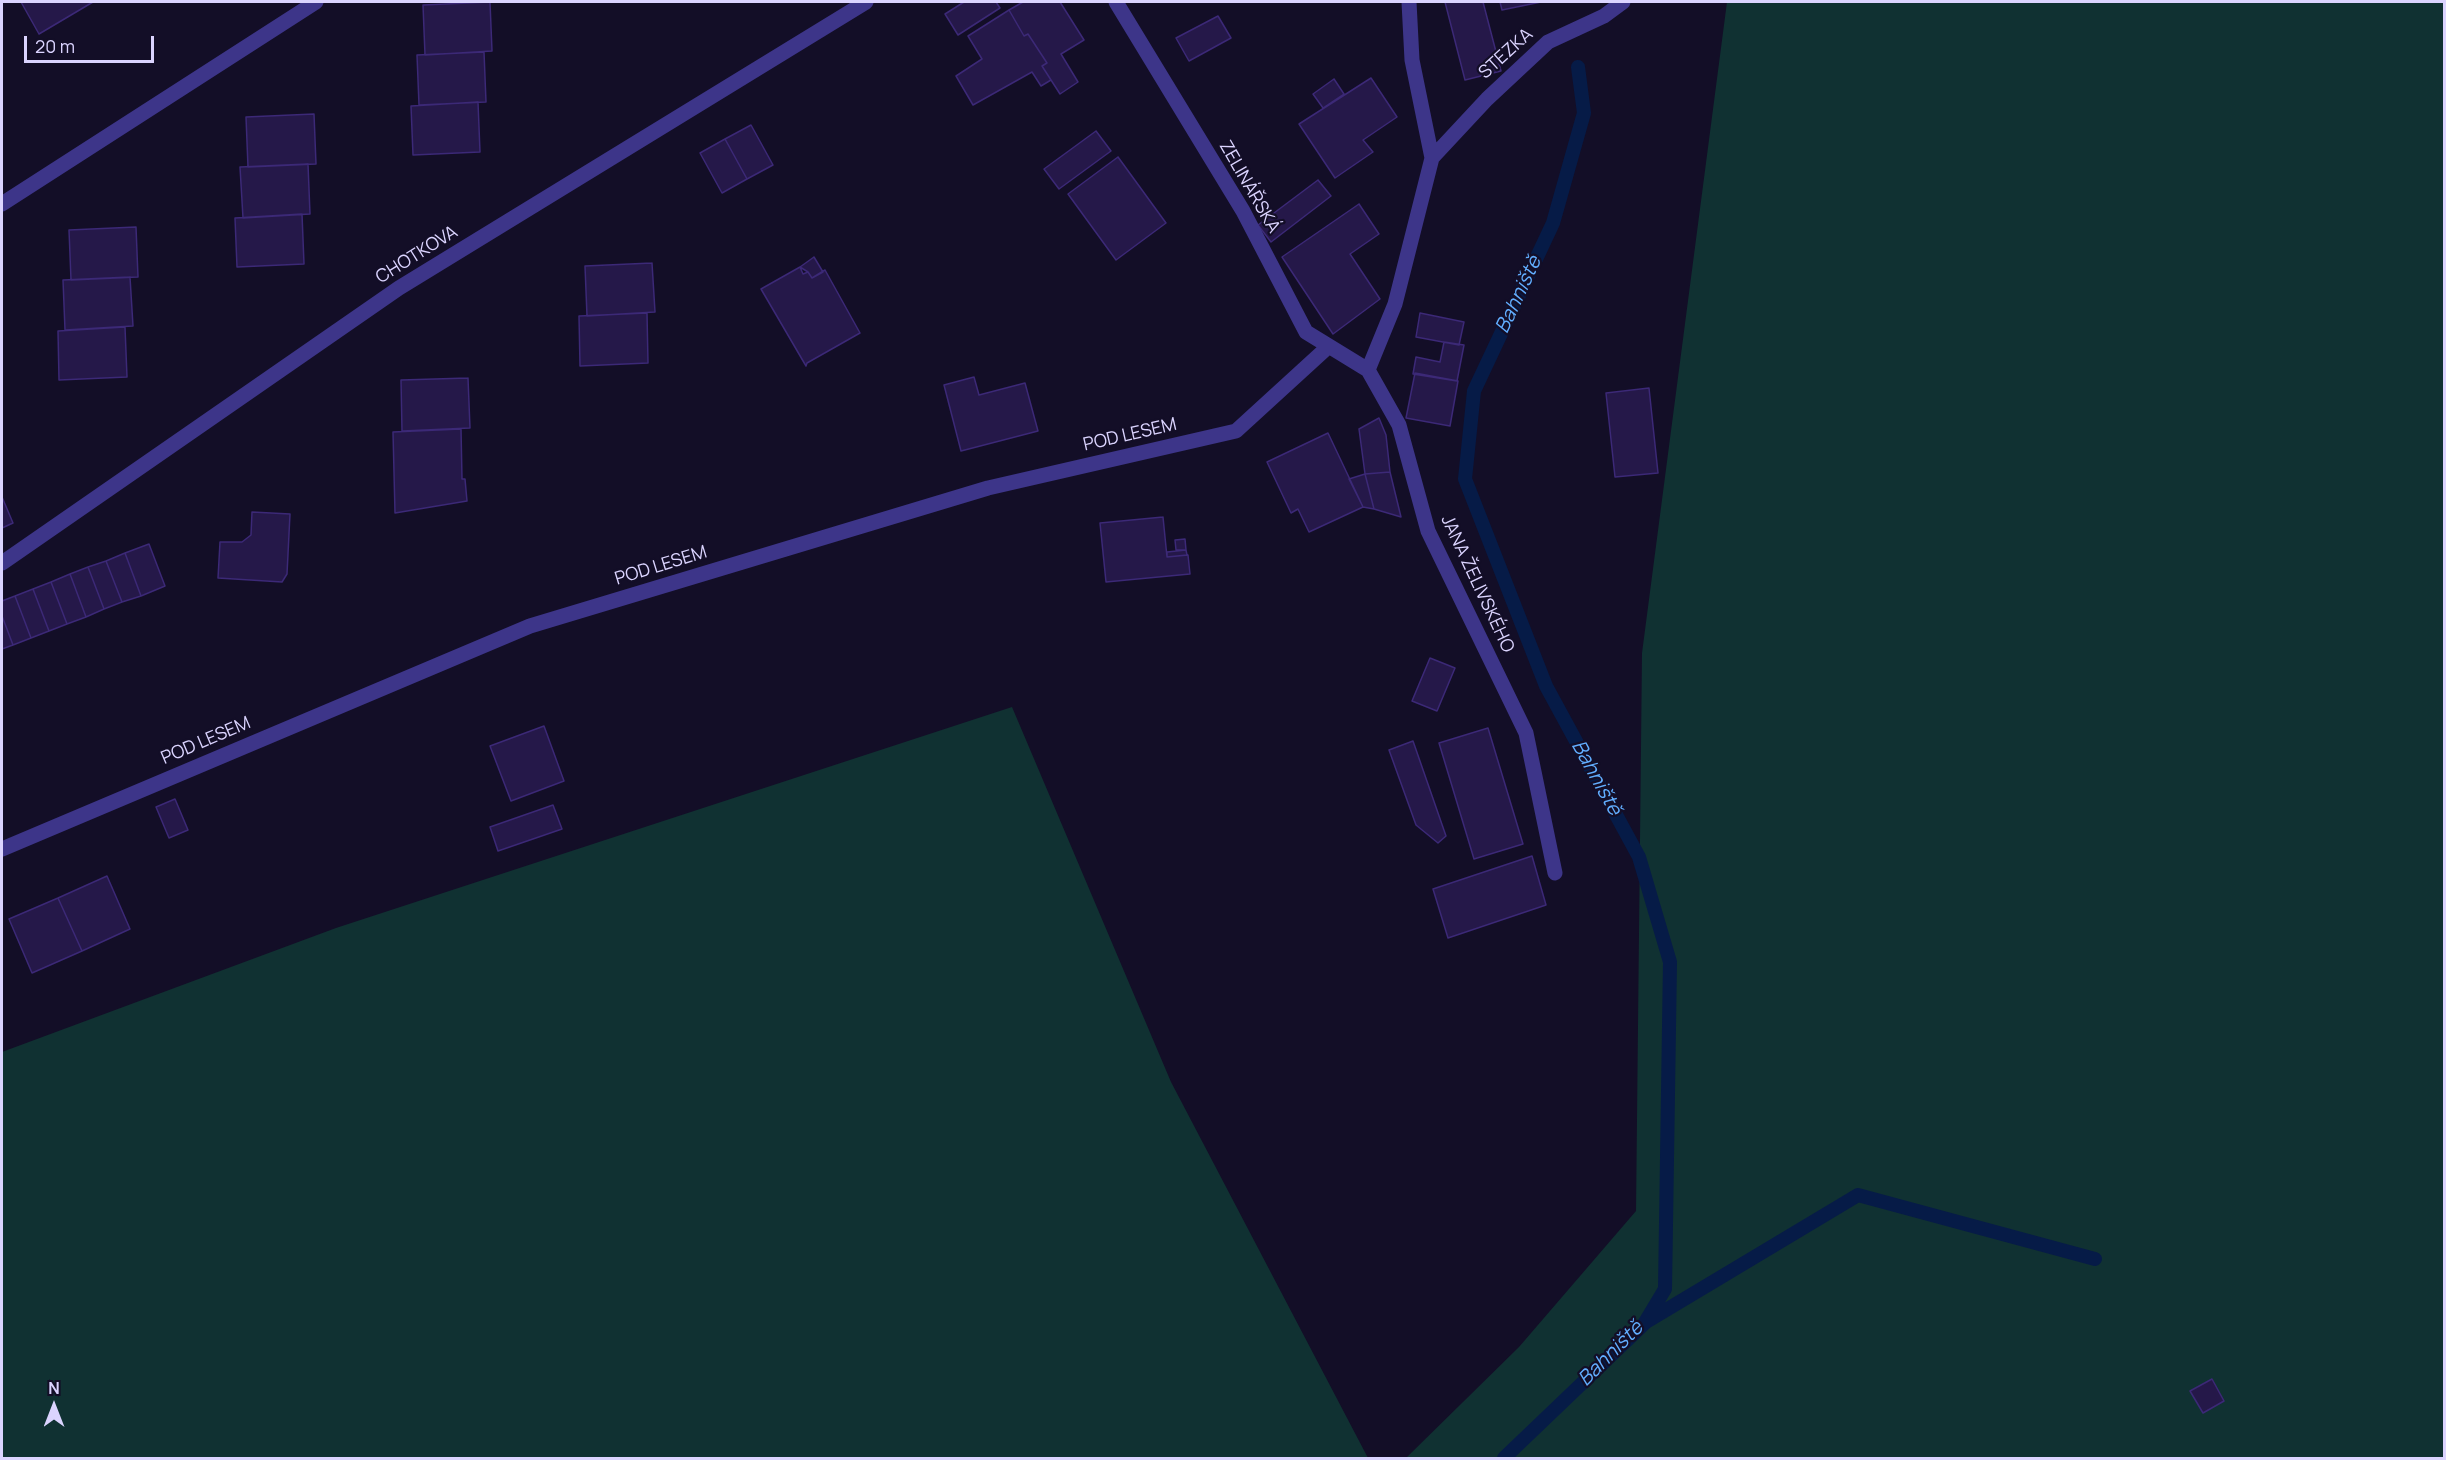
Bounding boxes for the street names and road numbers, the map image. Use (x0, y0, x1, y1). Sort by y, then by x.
street label: STEZKA (1475, 24, 1537, 84)
street label: ZELINÁŘSKÁ (1214, 137, 1284, 237)
street label: CHOTKOVA (372, 221, 462, 289)
street label: POD LESEM (1081, 414, 1179, 456)
street label: JANA ŽELIVSKÉHO (1436, 512, 1518, 656)
street label: POD LESEM (612, 542, 710, 590)
street label: POD LESEM (158, 712, 254, 770)

